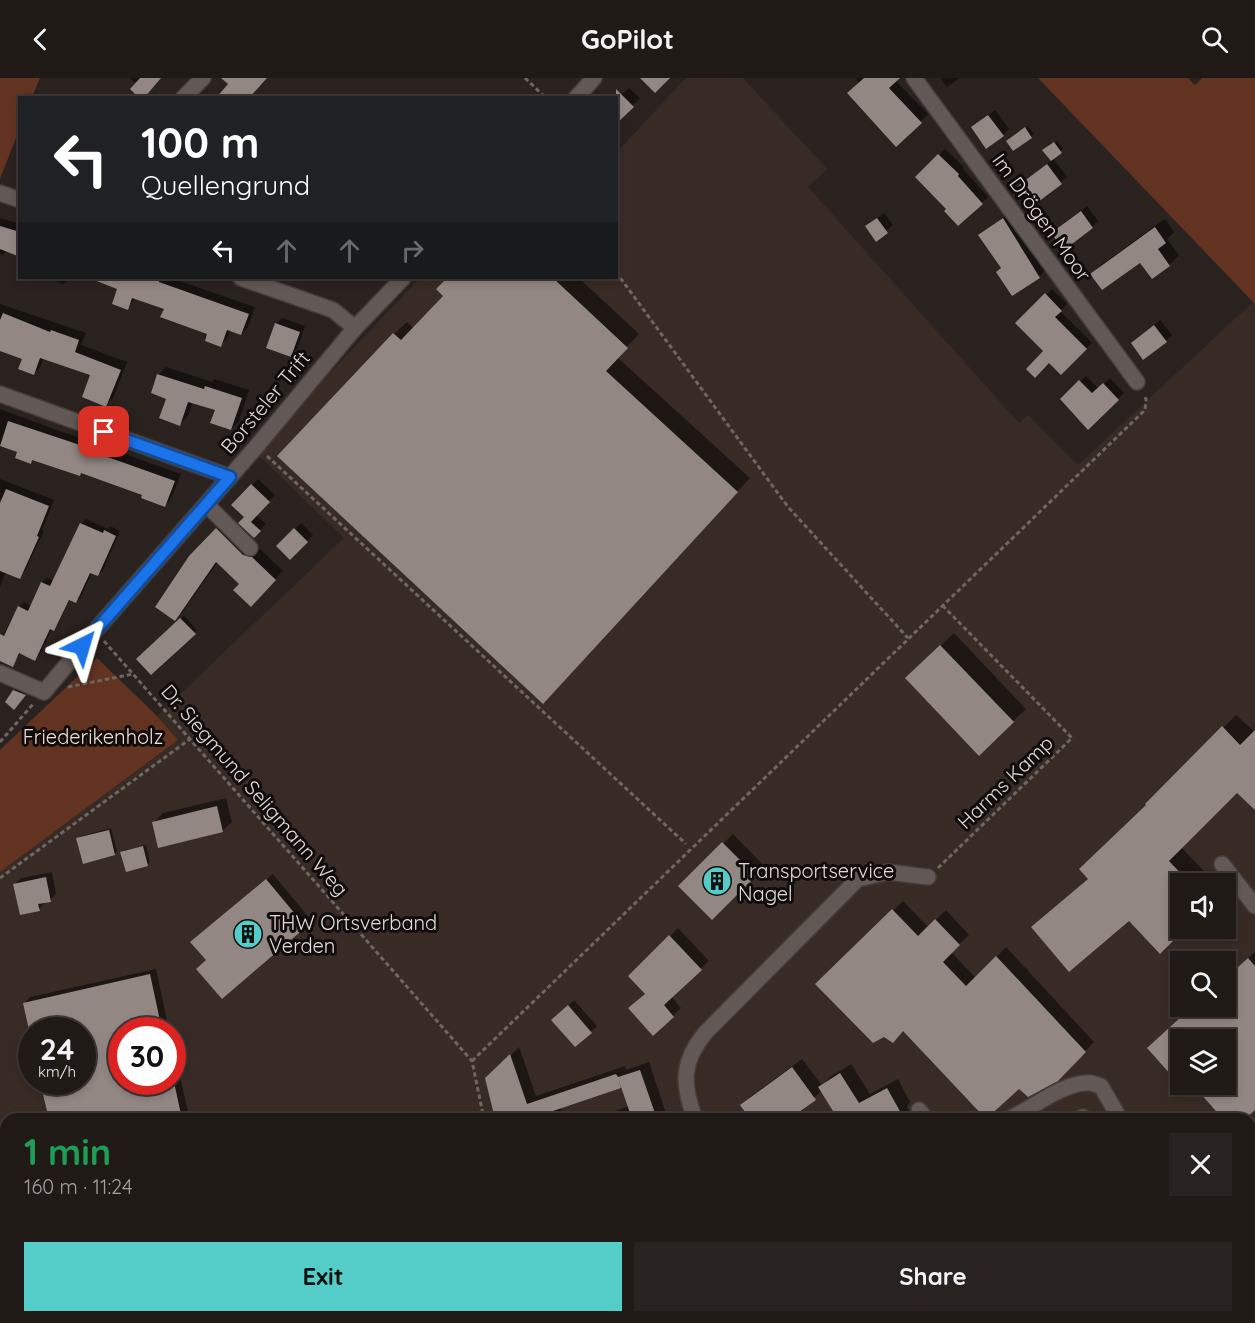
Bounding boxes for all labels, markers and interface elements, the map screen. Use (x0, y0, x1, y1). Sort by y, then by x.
text: GoPilot (581, 22, 674, 56)
icon: back (24, 23, 57, 56)
icon: search (1198, 23, 1231, 56)
text: 100 m (141, 116, 259, 169)
icon: left (42, 120, 120, 198)
street label: Im Drögen Moor (987, 148, 1097, 286)
text: Quellengrund (141, 168, 310, 202)
icon: left (207, 234, 240, 267)
icon: ahead (270, 234, 303, 267)
icon: ahead (333, 234, 366, 267)
icon: right (396, 234, 429, 267)
street label: Borsteler Trift (215, 346, 315, 458)
pin (78, 406, 129, 457)
icon: arrive (87, 415, 120, 448)
position arrow (50, 614, 114, 678)
street label: Dr. Siegmund Seligmann Weg (156, 679, 354, 901)
park label: Friederikenholz (23, 724, 163, 749)
street label: Harms Kamp (952, 730, 1058, 834)
place label: Transportservice Nagel (738, 858, 894, 906)
building icon: Transportservice Nagel (701, 865, 733, 897)
map controls (1170, 873, 1236, 1095)
button: sound (1170, 873, 1236, 939)
place label: THW Ortsverband Verden (269, 910, 437, 958)
building icon: THW Ortsverband Verden (232, 918, 264, 950)
button: search (1170, 951, 1236, 1017)
speed limit sign: 30 (108, 1017, 186, 1095)
button: layers (1170, 1029, 1236, 1095)
text: 24 (40, 1030, 74, 1068)
text: km/h (38, 1062, 76, 1081)
text: 1 min (24, 1129, 111, 1174)
button: close (1169, 1133, 1232, 1196)
text: 160 m · 11:24 (24, 1174, 132, 1199)
button: Exit (24, 1242, 622, 1311)
button: Share (634, 1242, 1232, 1311)

